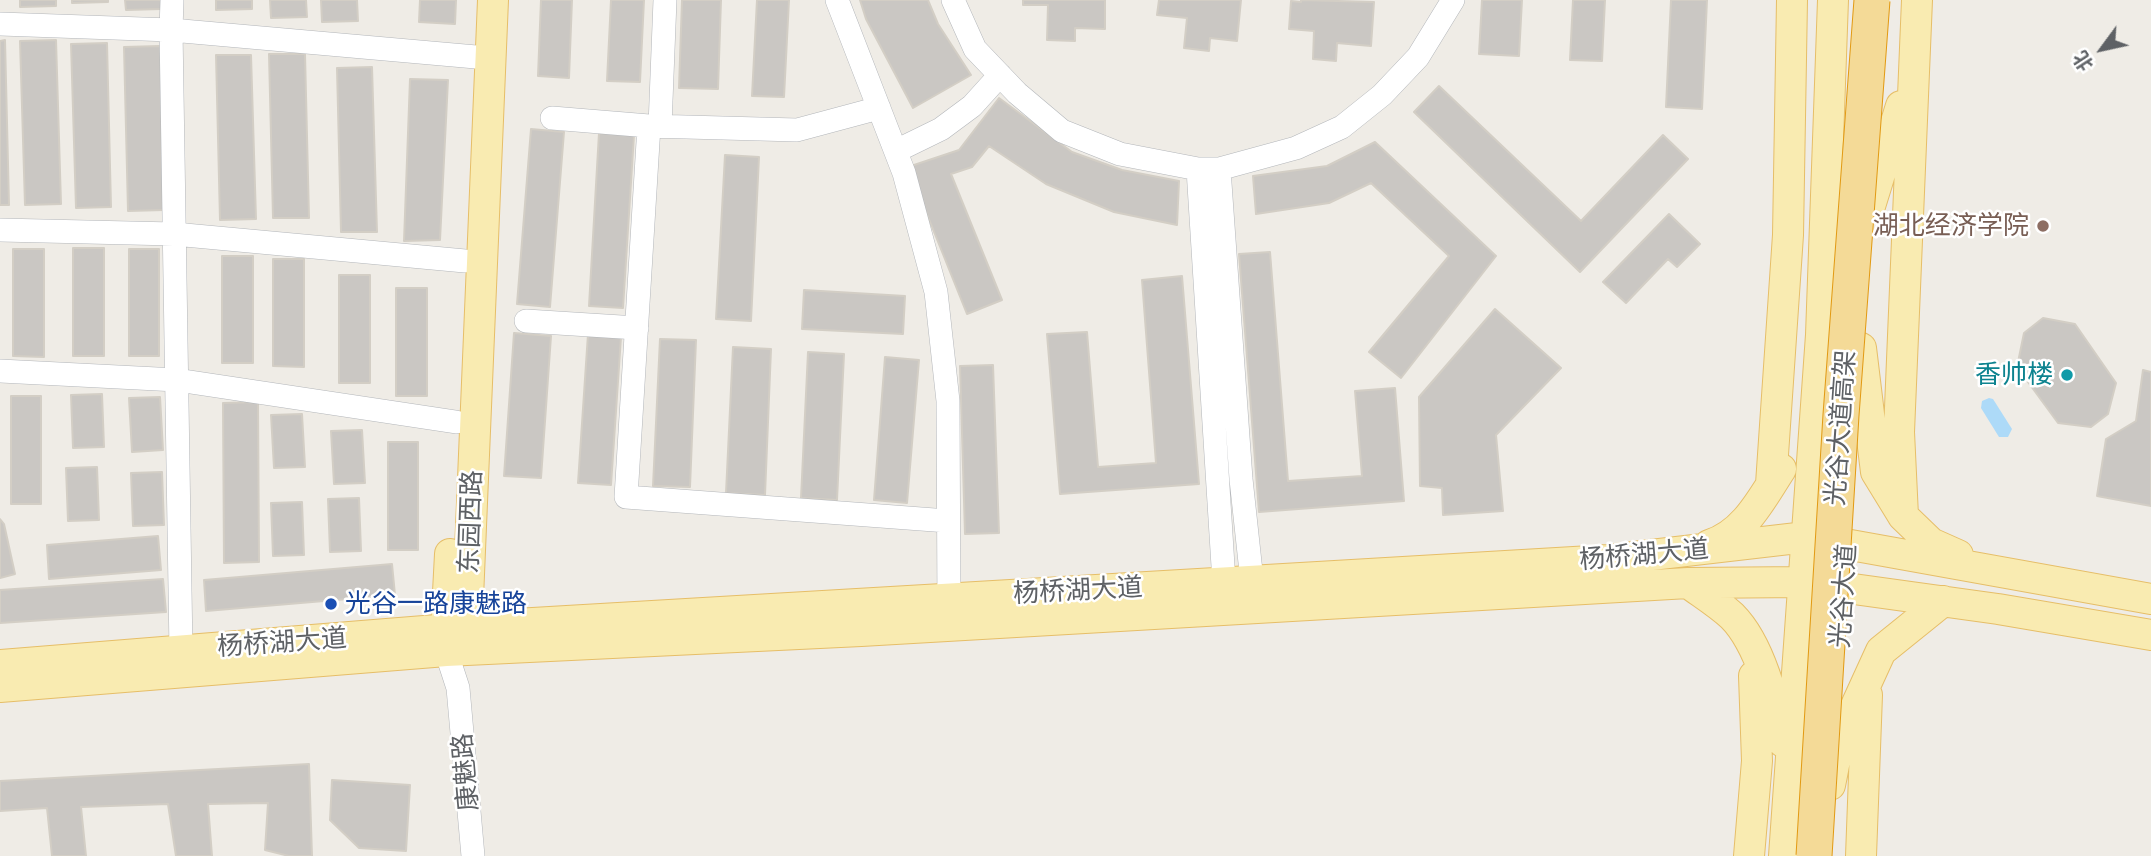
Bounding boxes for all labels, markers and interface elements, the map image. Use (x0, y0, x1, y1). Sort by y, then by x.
north arrow (2067, 14, 2137, 84)
text: 北 (2071, 48, 2097, 74)
place label: 湖北经济学院 (1873, 210, 2029, 242)
marker: 湖北经济学院 (2035, 218, 2051, 234)
street label: 光谷大道高架 (1820, 349, 1862, 507)
place label: 香帅楼 (1975, 359, 2053, 391)
marker: 香帅楼 (2059, 367, 2075, 383)
street label: 东园西路 (454, 469, 488, 575)
street label: 杨桥湖大道 (1578, 534, 1710, 576)
street label: 光谷大道 (1825, 543, 1863, 649)
street label: 杨桥湖大道 (1012, 572, 1144, 610)
place label: 光谷一路康魅路 (345, 588, 527, 620)
marker: 光谷一路康魅路 (323, 596, 339, 612)
street label: 杨桥湖大道 (216, 623, 348, 663)
street label: 康魅路 (447, 732, 485, 812)

